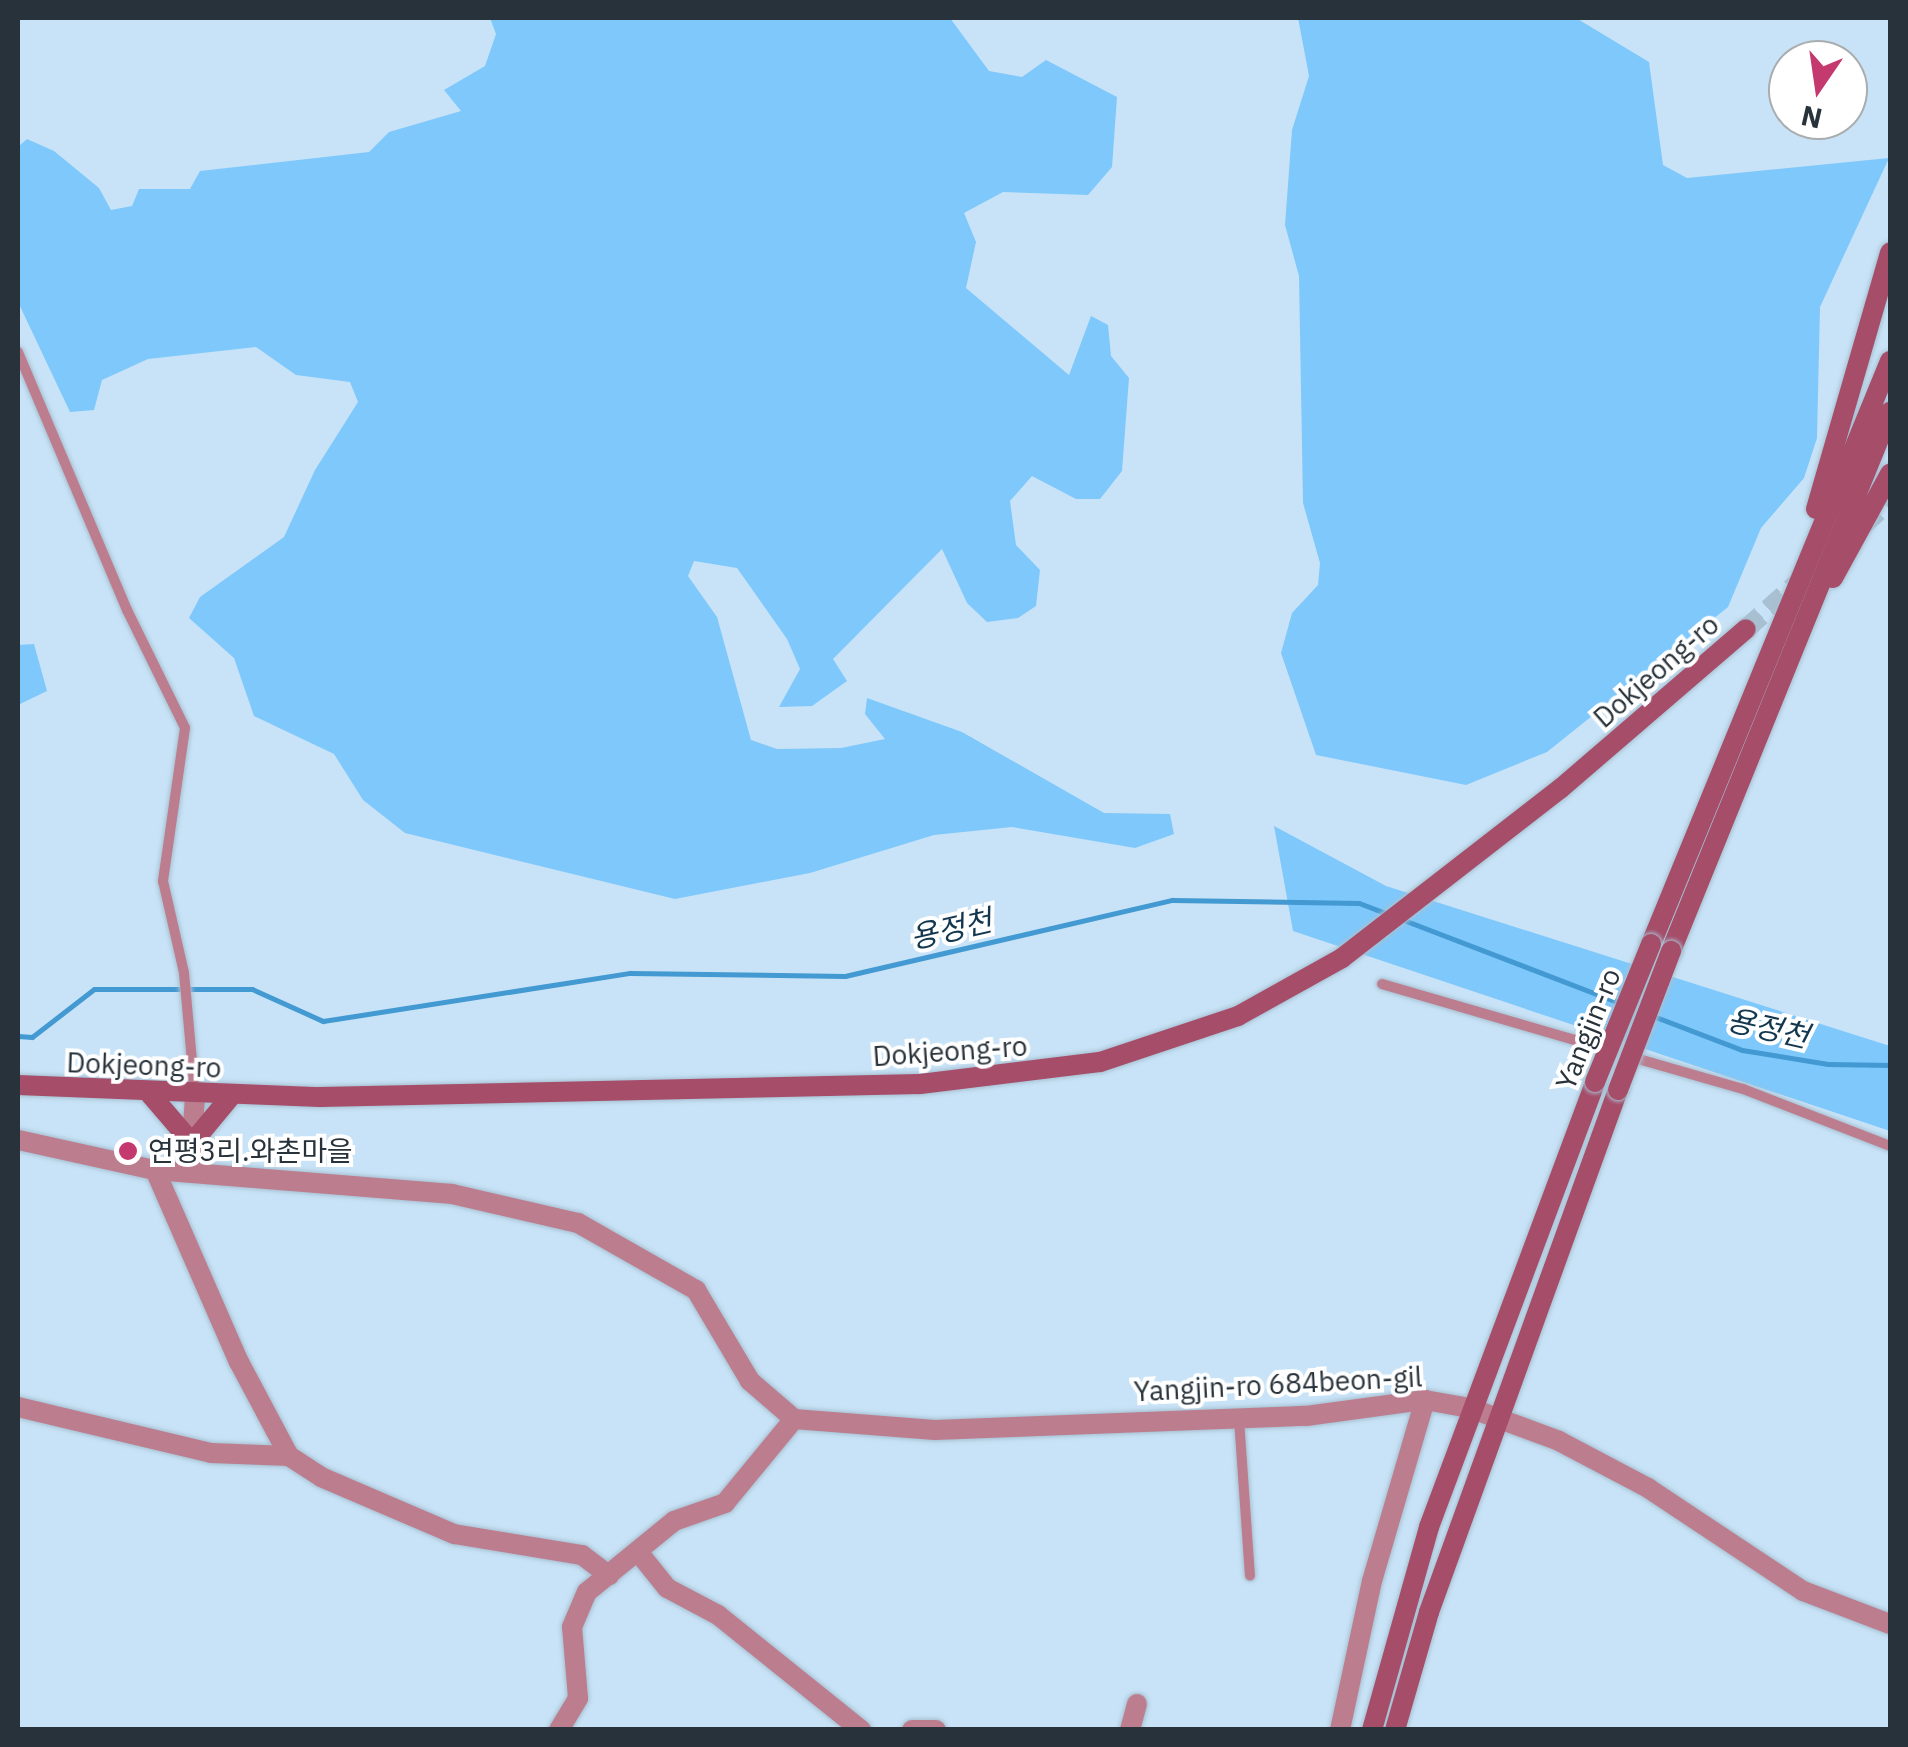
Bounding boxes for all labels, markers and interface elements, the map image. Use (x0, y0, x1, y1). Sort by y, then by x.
north arrow (1768, 40, 1868, 140)
text: N (1798, 97, 1826, 138)
street label: Dokjeong-ro (1587, 607, 1725, 735)
water label: 용정천 (907, 902, 995, 956)
street label: Yangjin-ro (1548, 963, 1628, 1095)
water label: 용정천 (1724, 1001, 1812, 1055)
street label: Dokjeong-ro (872, 1029, 1028, 1073)
street label: Dokjeong-ro (66, 1046, 222, 1084)
place label: 연평3리.와촌마을 (148, 1134, 353, 1168)
marker: 연평3리.와촌마을 (117, 1140, 139, 1162)
street label: Yangjin-ro 684beon-gil (1133, 1360, 1423, 1408)

